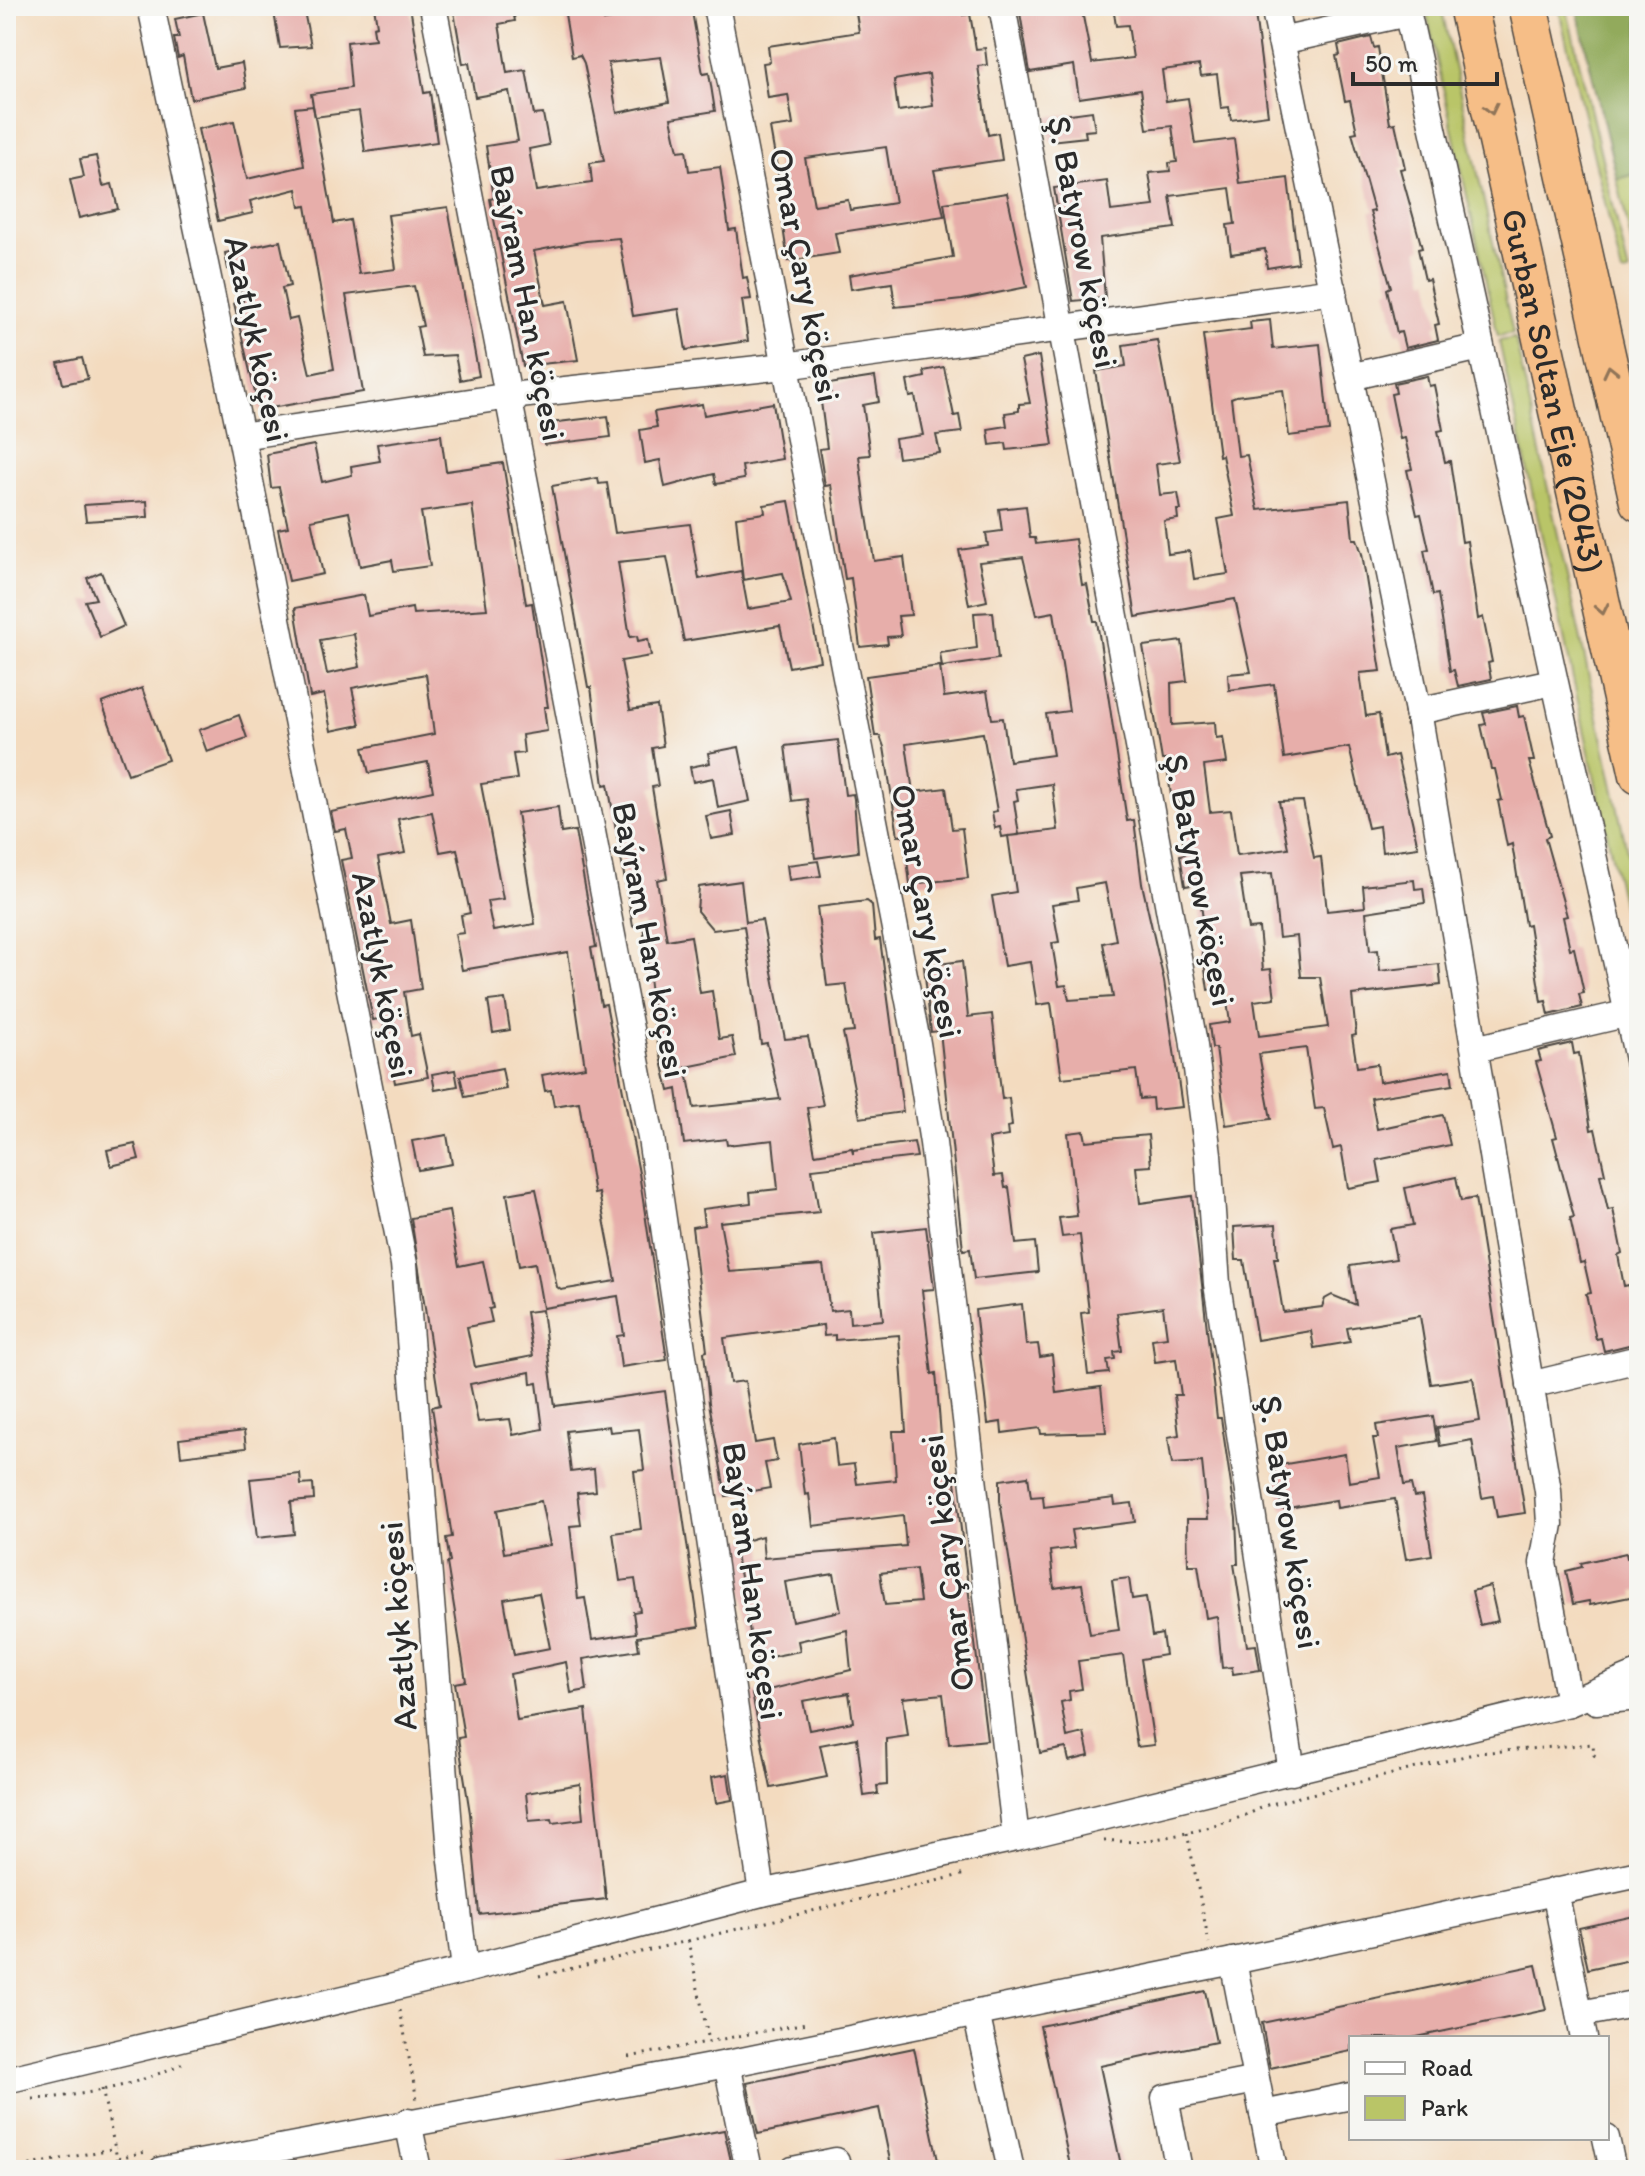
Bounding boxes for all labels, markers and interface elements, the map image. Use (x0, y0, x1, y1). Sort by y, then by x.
scale bar (1353, 36, 1497, 86)
text: 50 m (1365, 49, 1418, 78)
one-way arrow (1482, 102, 1499, 116)
street label: Ş. Batyrow köçesi (1038, 112, 1128, 372)
street label: Omar Çary köçesi (760, 144, 850, 406)
street label: Baýram Han köçesi (481, 162, 575, 444)
street label: Gurban Soltan Eje (2043) (1493, 205, 1614, 576)
street label: Azatlyk köçesi (215, 232, 299, 446)
one-way arrow (1602, 365, 1619, 379)
one-way arrow (1593, 602, 1610, 615)
street label: Ş. Batyrow köçesi (1155, 750, 1245, 1010)
street label: Omar Çary köçesi (882, 780, 972, 1042)
street label: Baýram Han köçesi (603, 799, 697, 1081)
street label: Azatlyk köçesi (343, 868, 423, 1082)
street label: Ş. Batyrow köçesi (1250, 1392, 1330, 1652)
street label: Omar Çary köçesi (911, 1432, 983, 1694)
street label: Baýram Han köçesi (713, 1440, 793, 1722)
street label: Azatlyk köçesi (370, 1520, 426, 1732)
legend (1349, 2036, 1609, 2140)
text: Road (1421, 2053, 1473, 2082)
text: Park (1421, 2093, 1468, 2122)

